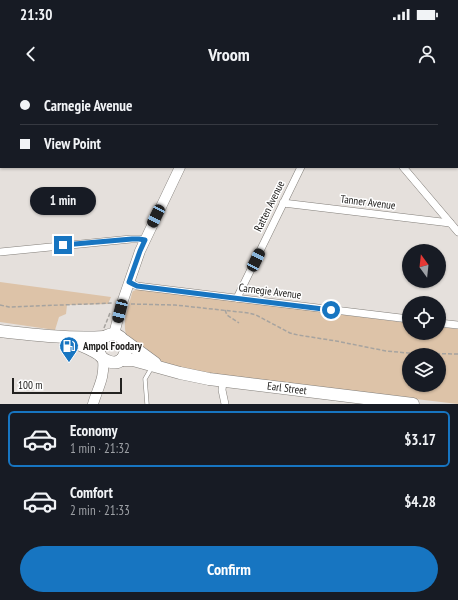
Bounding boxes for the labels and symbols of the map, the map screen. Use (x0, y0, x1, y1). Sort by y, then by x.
street label: Ratten Avenue (251, 178, 288, 234)
callout: 1 min (30, 187, 96, 215)
street label: Tanner Avenue (340, 192, 397, 212)
car (145, 203, 167, 229)
route end (54, 236, 72, 254)
north arrow (402, 244, 446, 288)
car (245, 247, 267, 273)
street label: Carnegie Avenue (238, 280, 303, 302)
car (111, 298, 129, 324)
route start (322, 301, 340, 319)
fuel station icon: Ampol Foodary (58, 335, 80, 363)
place label: Ampol Foodary (82, 339, 143, 353)
scale bar (12, 376, 122, 395)
street label: Earl Street (266, 379, 308, 397)

